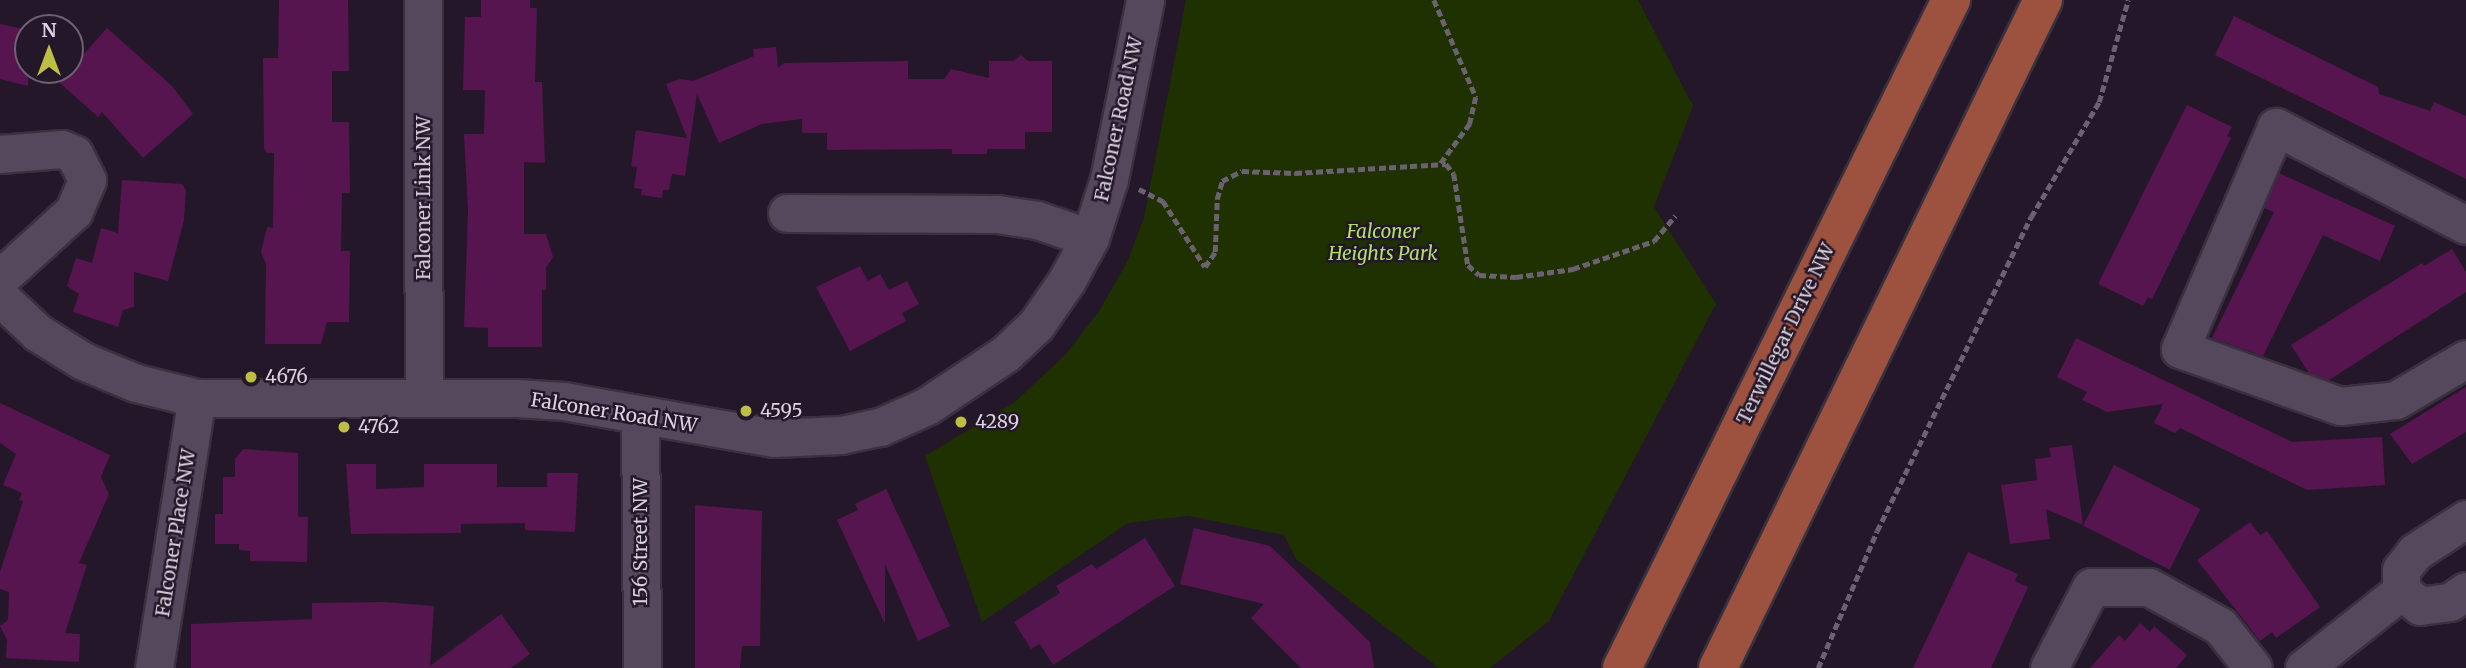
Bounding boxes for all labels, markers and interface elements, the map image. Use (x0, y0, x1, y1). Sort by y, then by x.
north arrow (14, 14, 84, 84)
text: N (41, 18, 57, 42)
street label: Falconer Road NW (1090, 34, 1148, 204)
street label: Falconer Link NW (413, 116, 435, 280)
park label: Falconer Heights Park (1328, 221, 1438, 265)
street label: Terwillegar Drive NW (1732, 240, 1840, 428)
place label: 4676 (265, 366, 308, 388)
marker: 4676 (243, 369, 259, 385)
street label: Falconer Road NW (529, 389, 699, 437)
place label: 4595 (760, 400, 803, 422)
marker: 4595 (738, 403, 754, 419)
place label: 4289 (975, 411, 1019, 433)
marker: 4289 (953, 414, 969, 430)
place label: 4762 (358, 416, 400, 438)
marker: 4762 (336, 419, 352, 435)
street label: Falconer Place NW (151, 448, 201, 618)
street label: 156 Street NW (630, 478, 652, 606)

